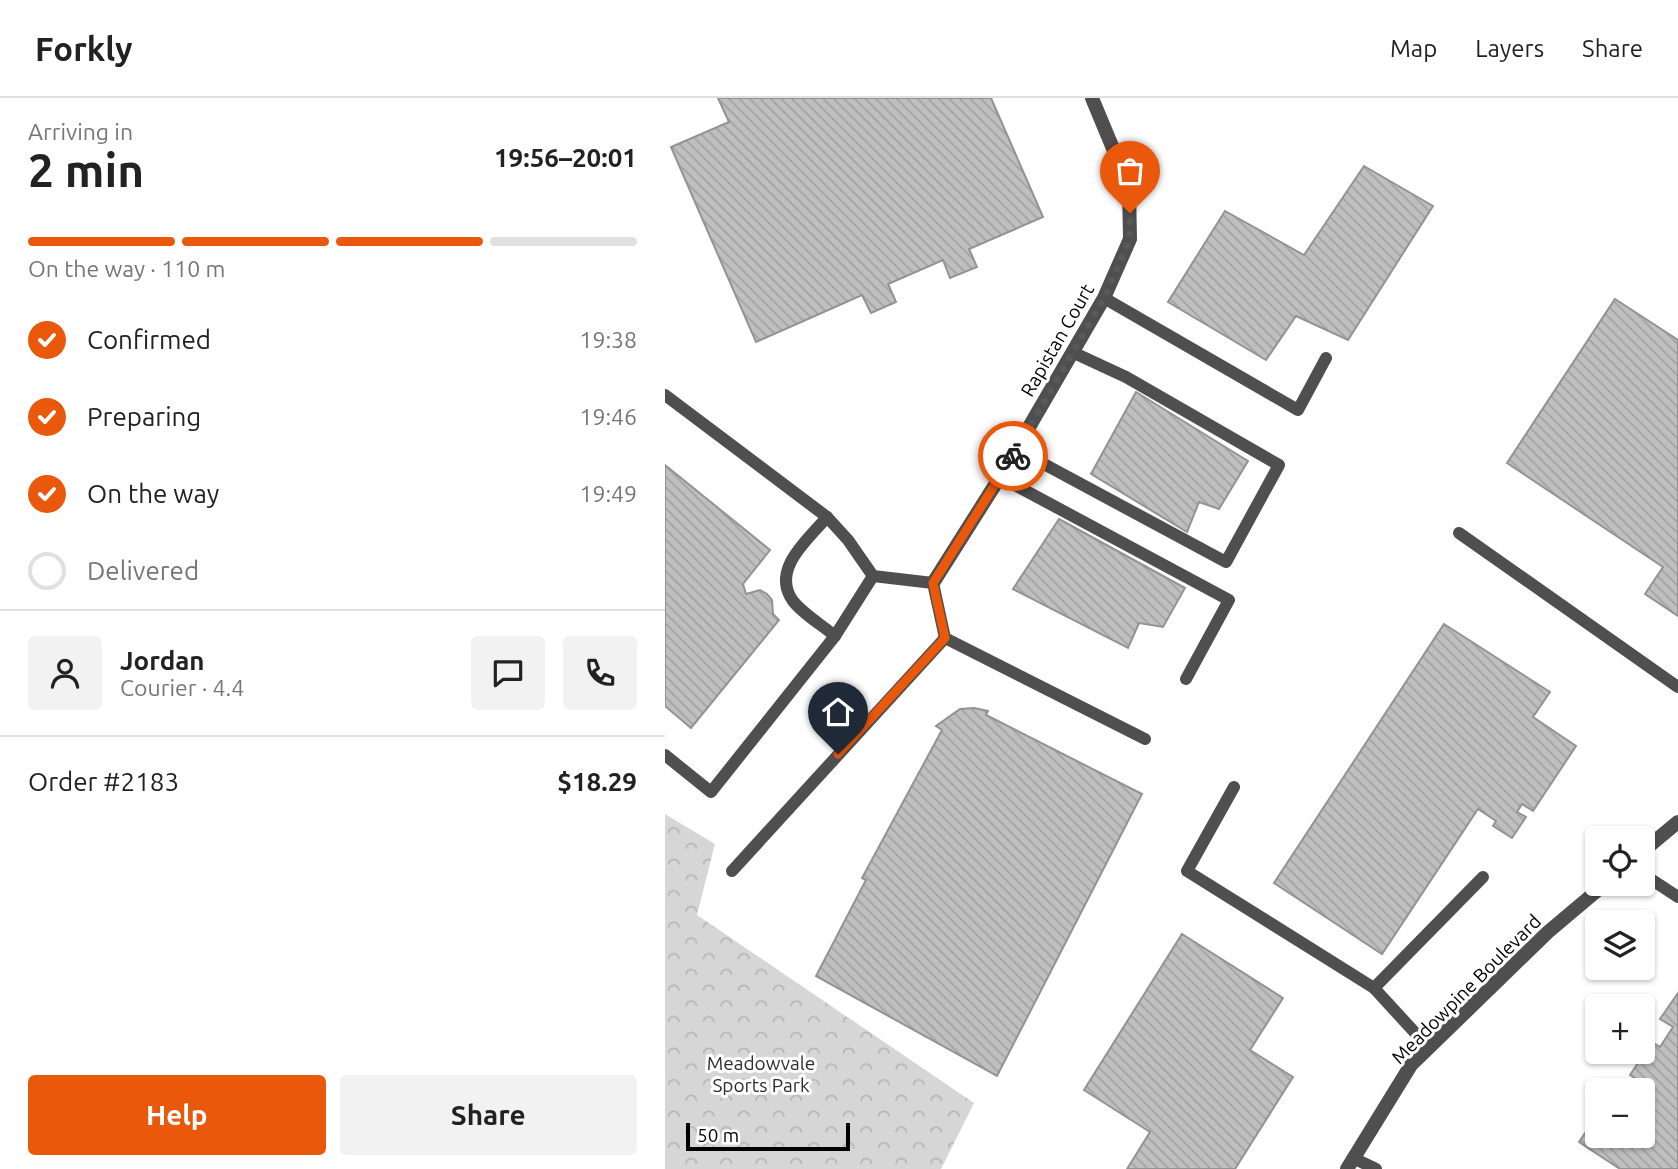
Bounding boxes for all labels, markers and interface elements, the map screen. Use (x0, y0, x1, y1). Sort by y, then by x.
text: Forkly (35, 30, 132, 67)
text: Map (1390, 35, 1437, 62)
text: Layers (1475, 35, 1544, 62)
text: Share (1582, 35, 1643, 62)
text: Arriving in (28, 119, 133, 144)
pin (1100, 141, 1160, 213)
text: 19:56–20:01 (494, 143, 637, 172)
text: 2 min (28, 144, 144, 196)
icon: bag (1111, 152, 1149, 190)
text: On the way · 110 m (28, 256, 225, 281)
street label: Rapistan Court (1016, 279, 1098, 400)
icon: check (28, 321, 66, 359)
text: Confirmed (87, 325, 211, 354)
text: 19:38 (579, 327, 637, 352)
icon: check (28, 398, 66, 436)
text: Preparing (87, 402, 201, 431)
text: 19:46 (579, 404, 637, 429)
courier (978, 421, 1048, 491)
icon: bike (994, 437, 1032, 475)
icon: check (28, 475, 66, 513)
text: On the way (87, 479, 219, 508)
text: 19:49 (579, 481, 637, 506)
text: Delivered (87, 556, 199, 585)
button: person (28, 636, 102, 710)
button: chat (471, 636, 545, 710)
button: phone (563, 636, 637, 710)
text: Jordan (120, 646, 205, 675)
text: Courier · 4.4 (120, 675, 244, 700)
pin (808, 682, 868, 754)
icon: home (819, 693, 857, 731)
text: Order #2183 (28, 767, 179, 796)
text: $18.29 (557, 767, 637, 796)
map controls (1585, 826, 1655, 1148)
button: locate (1585, 826, 1655, 896)
street label: Meadowpine Boulevard (1387, 910, 1545, 1068)
button: layers (1585, 910, 1655, 980)
button: + (1585, 994, 1655, 1064)
park label: Meadowvale Sports Park (707, 1052, 815, 1096)
button: Help (28, 1075, 326, 1155)
button: Share (340, 1075, 637, 1155)
button: − (1585, 1078, 1655, 1148)
scale bar (686, 1120, 851, 1152)
text: 50 m (697, 1124, 739, 1146)

